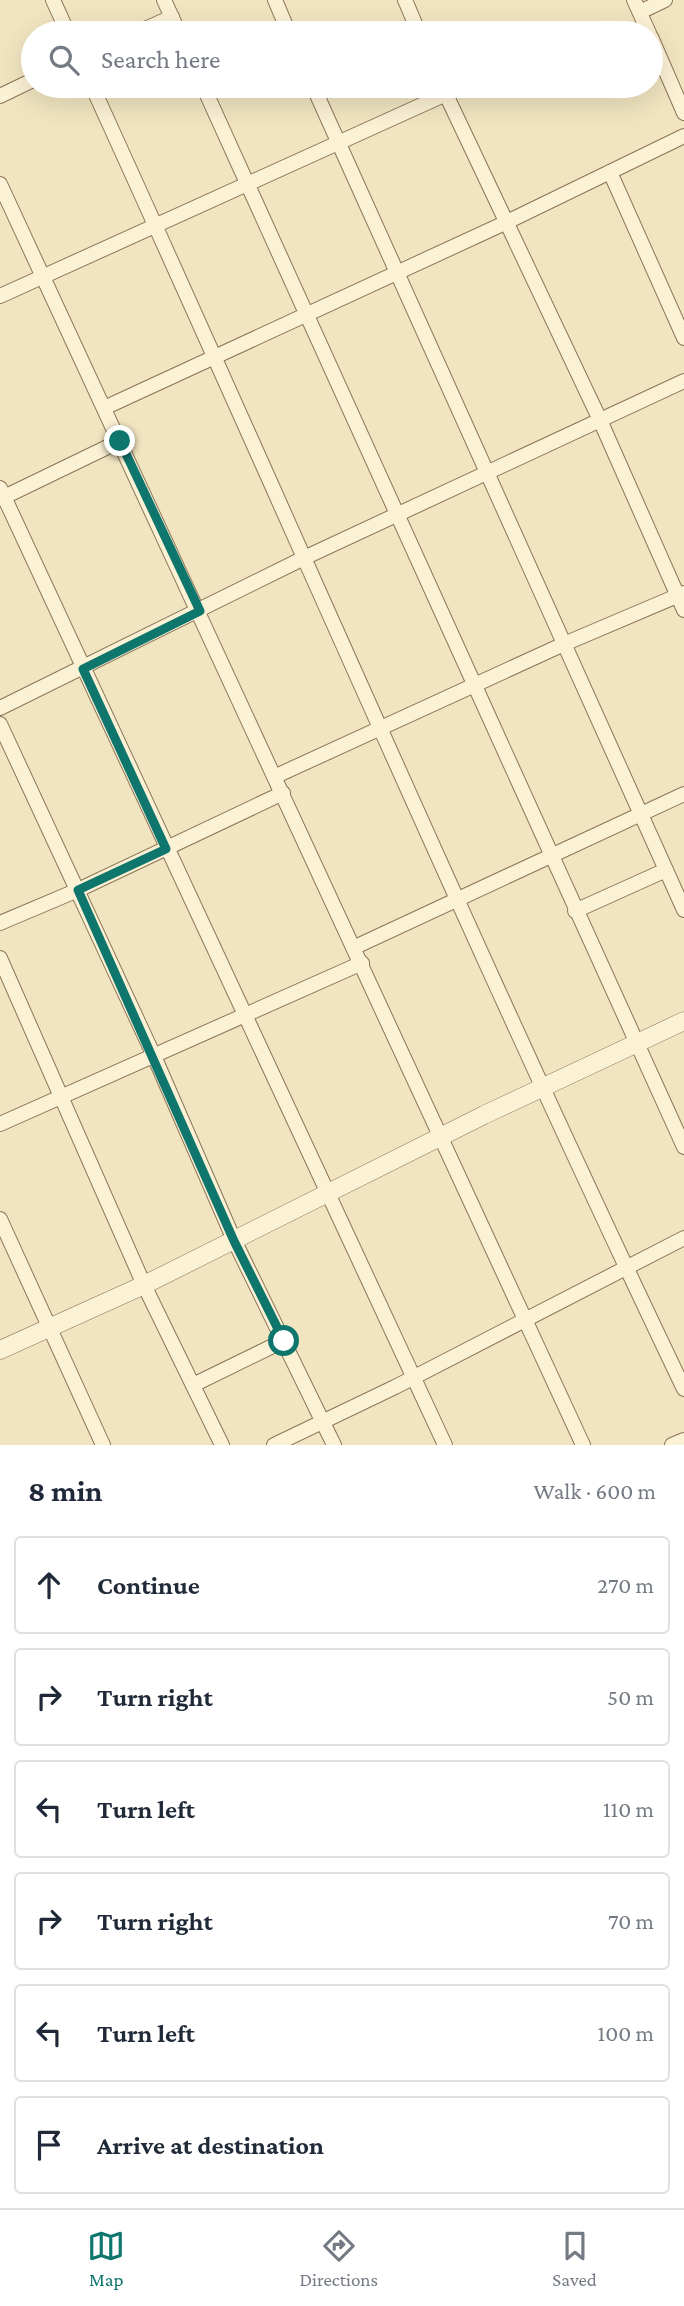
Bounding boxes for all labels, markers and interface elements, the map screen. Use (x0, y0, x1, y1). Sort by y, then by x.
search box (21, 21, 663, 98)
icon: search (45, 41, 83, 79)
text: Search here (101, 45, 220, 74)
route end (104, 425, 135, 456)
route start (268, 1325, 299, 1356)
text: 8 min (28, 1474, 103, 1507)
text: Walk · 600 m (534, 1478, 656, 1504)
icon: ahead (30, 1566, 68, 1604)
text: Continue (97, 1571, 200, 1600)
text: 270 m (597, 1572, 654, 1598)
icon: right (30, 1678, 68, 1716)
text: Turn right (97, 1683, 213, 1712)
text: 50 m (607, 1684, 654, 1710)
icon: left (30, 1790, 68, 1828)
text: Turn left (97, 1795, 195, 1824)
text: 110 m (603, 1796, 654, 1822)
icon: right (30, 1902, 68, 1940)
text: Turn right (97, 1907, 213, 1936)
text: 70 m (608, 1908, 654, 1934)
icon: left (30, 2014, 68, 2052)
text: Turn left (97, 2019, 195, 2048)
text: 100 m (598, 2020, 654, 2046)
icon: arrive (30, 2126, 68, 2164)
text: Arrive at destination (97, 2131, 324, 2160)
tab: Map (87, 2227, 125, 2290)
tab: Directions (299, 2227, 378, 2290)
tab: Saved (552, 2227, 597, 2290)

